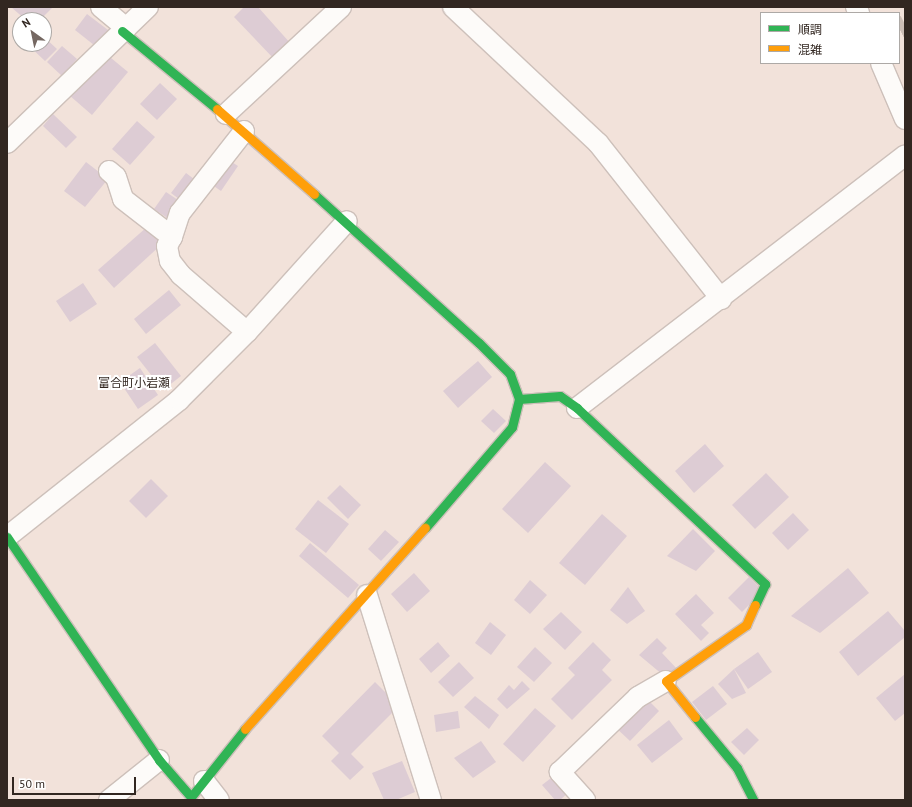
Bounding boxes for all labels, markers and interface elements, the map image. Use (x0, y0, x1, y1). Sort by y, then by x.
north arrow (12, 12, 52, 52)
legend (760, 12, 900, 64)
text: N (19, 15, 33, 31)
text: 順調 (798, 22, 822, 37)
text: 混雑 (798, 42, 822, 57)
district label: 富合町小岩瀬 (98, 376, 170, 390)
scale bar (14, 769, 138, 795)
text: 50 m (19, 776, 45, 791)

